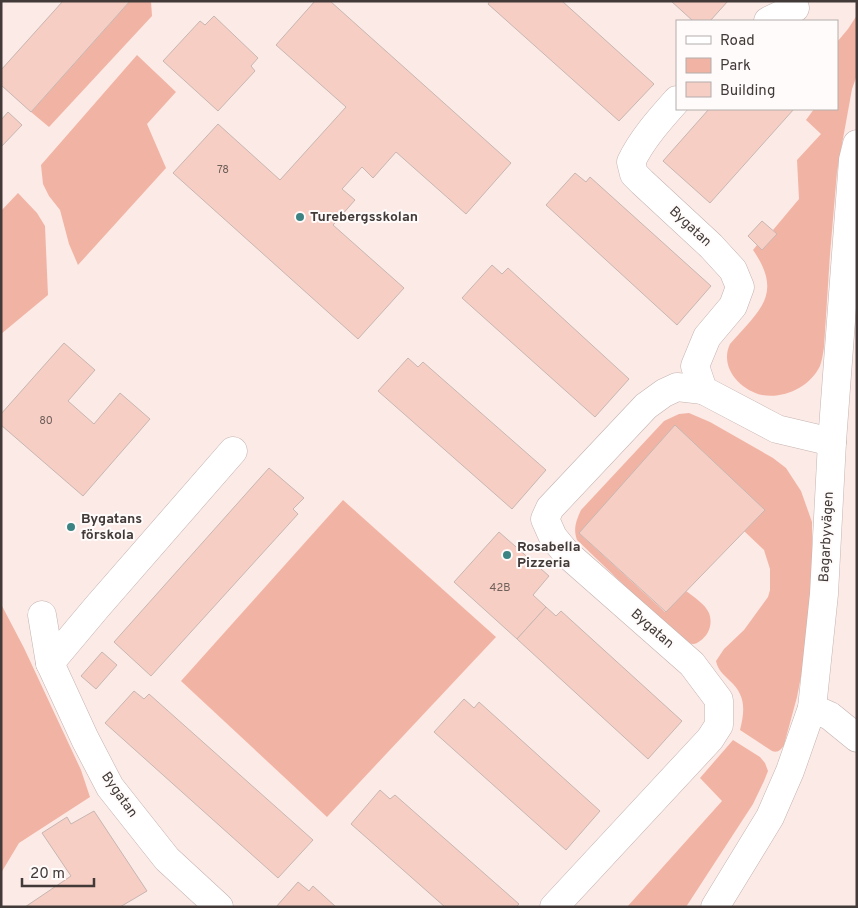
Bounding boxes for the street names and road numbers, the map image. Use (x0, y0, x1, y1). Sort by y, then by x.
street label: Bygatan (665, 203, 715, 251)
street label: Bagarbyvägen (816, 491, 838, 583)
street label: Bygatan (627, 606, 677, 652)
street label: Bygatan (97, 769, 141, 821)

